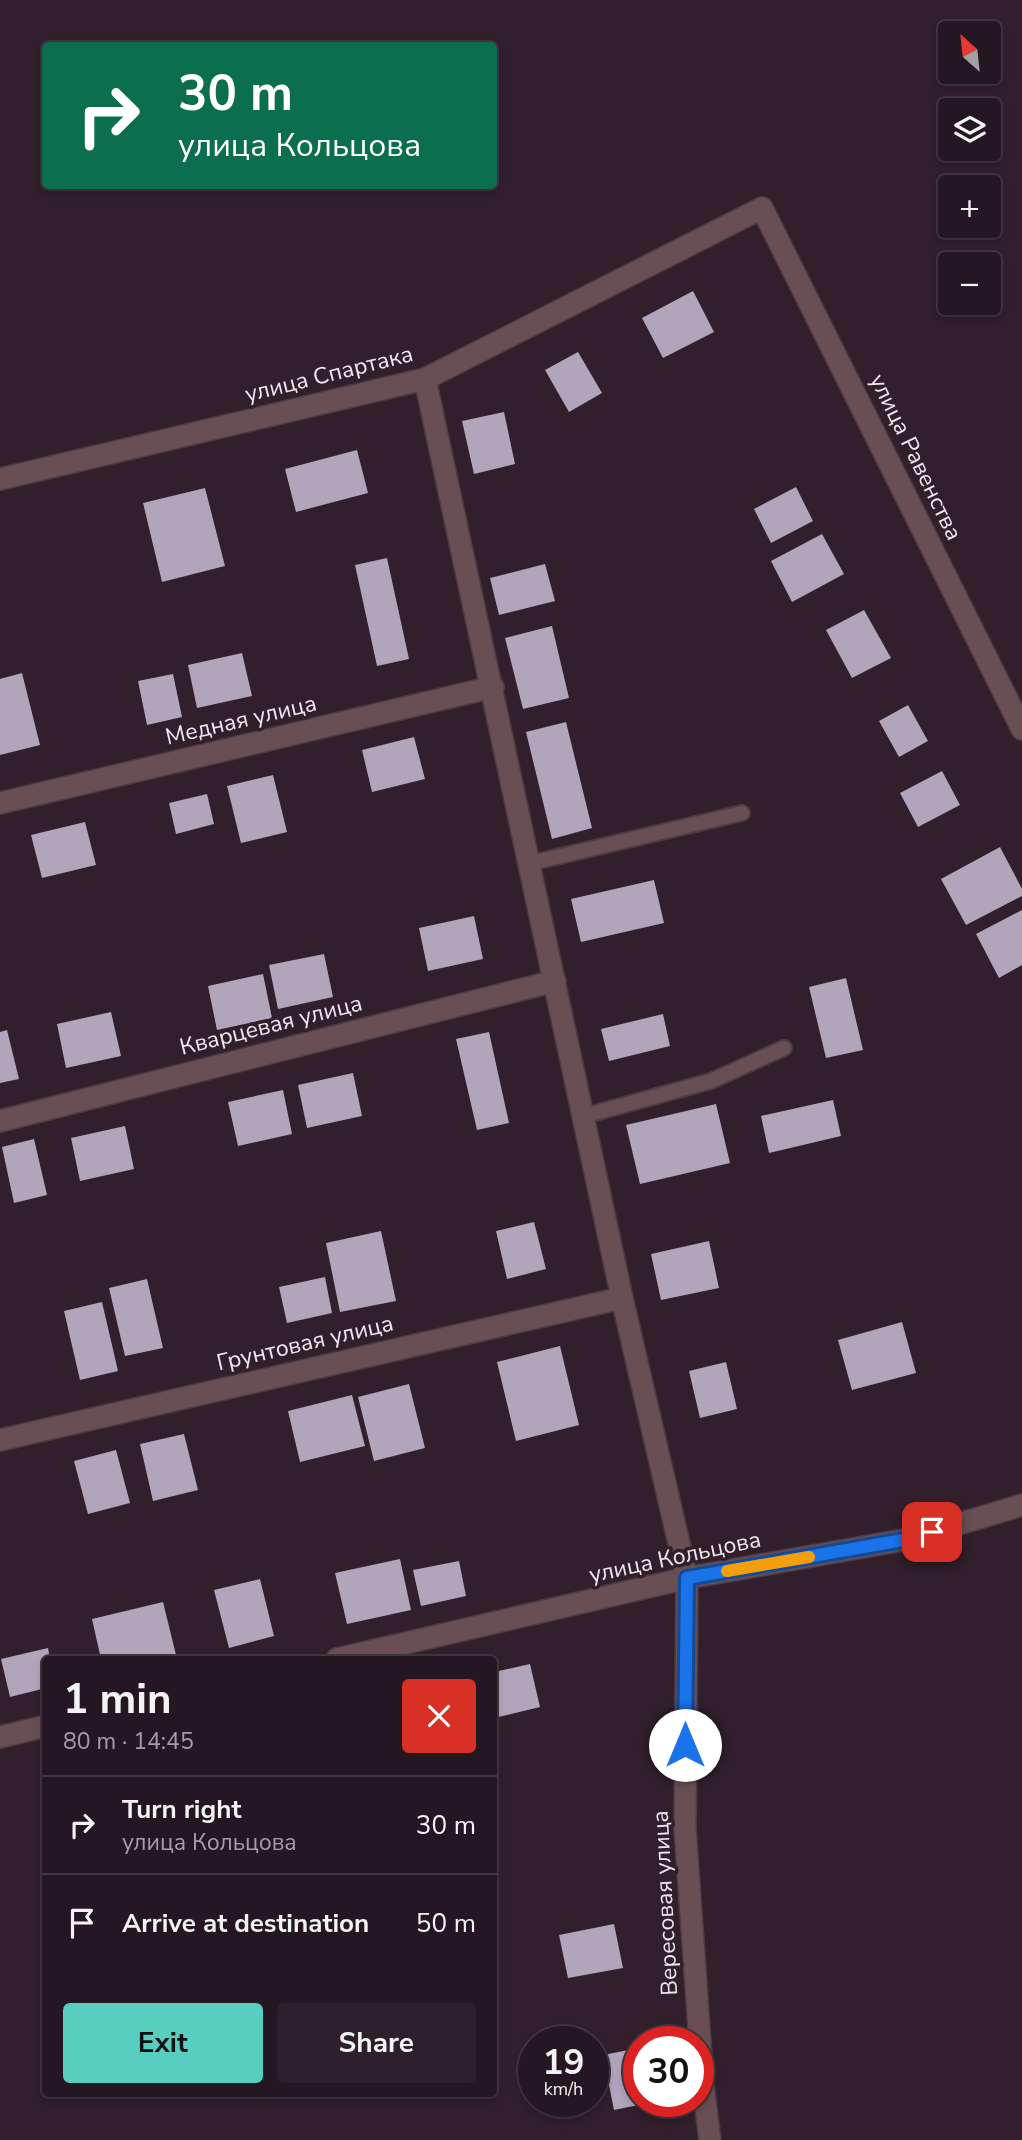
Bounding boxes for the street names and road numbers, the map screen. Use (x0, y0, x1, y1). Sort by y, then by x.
street label: улица Спартака (242, 338, 416, 410)
street label: улица Равенства (862, 369, 970, 545)
street label: Медная улица (162, 688, 320, 752)
street label: Кварцевая улица (177, 987, 365, 1063)
street label: Грунтовая улица (214, 1308, 396, 1378)
street label: улица Кольцова (586, 1524, 764, 1590)
street label: Вересовая улица (645, 1810, 685, 1996)

